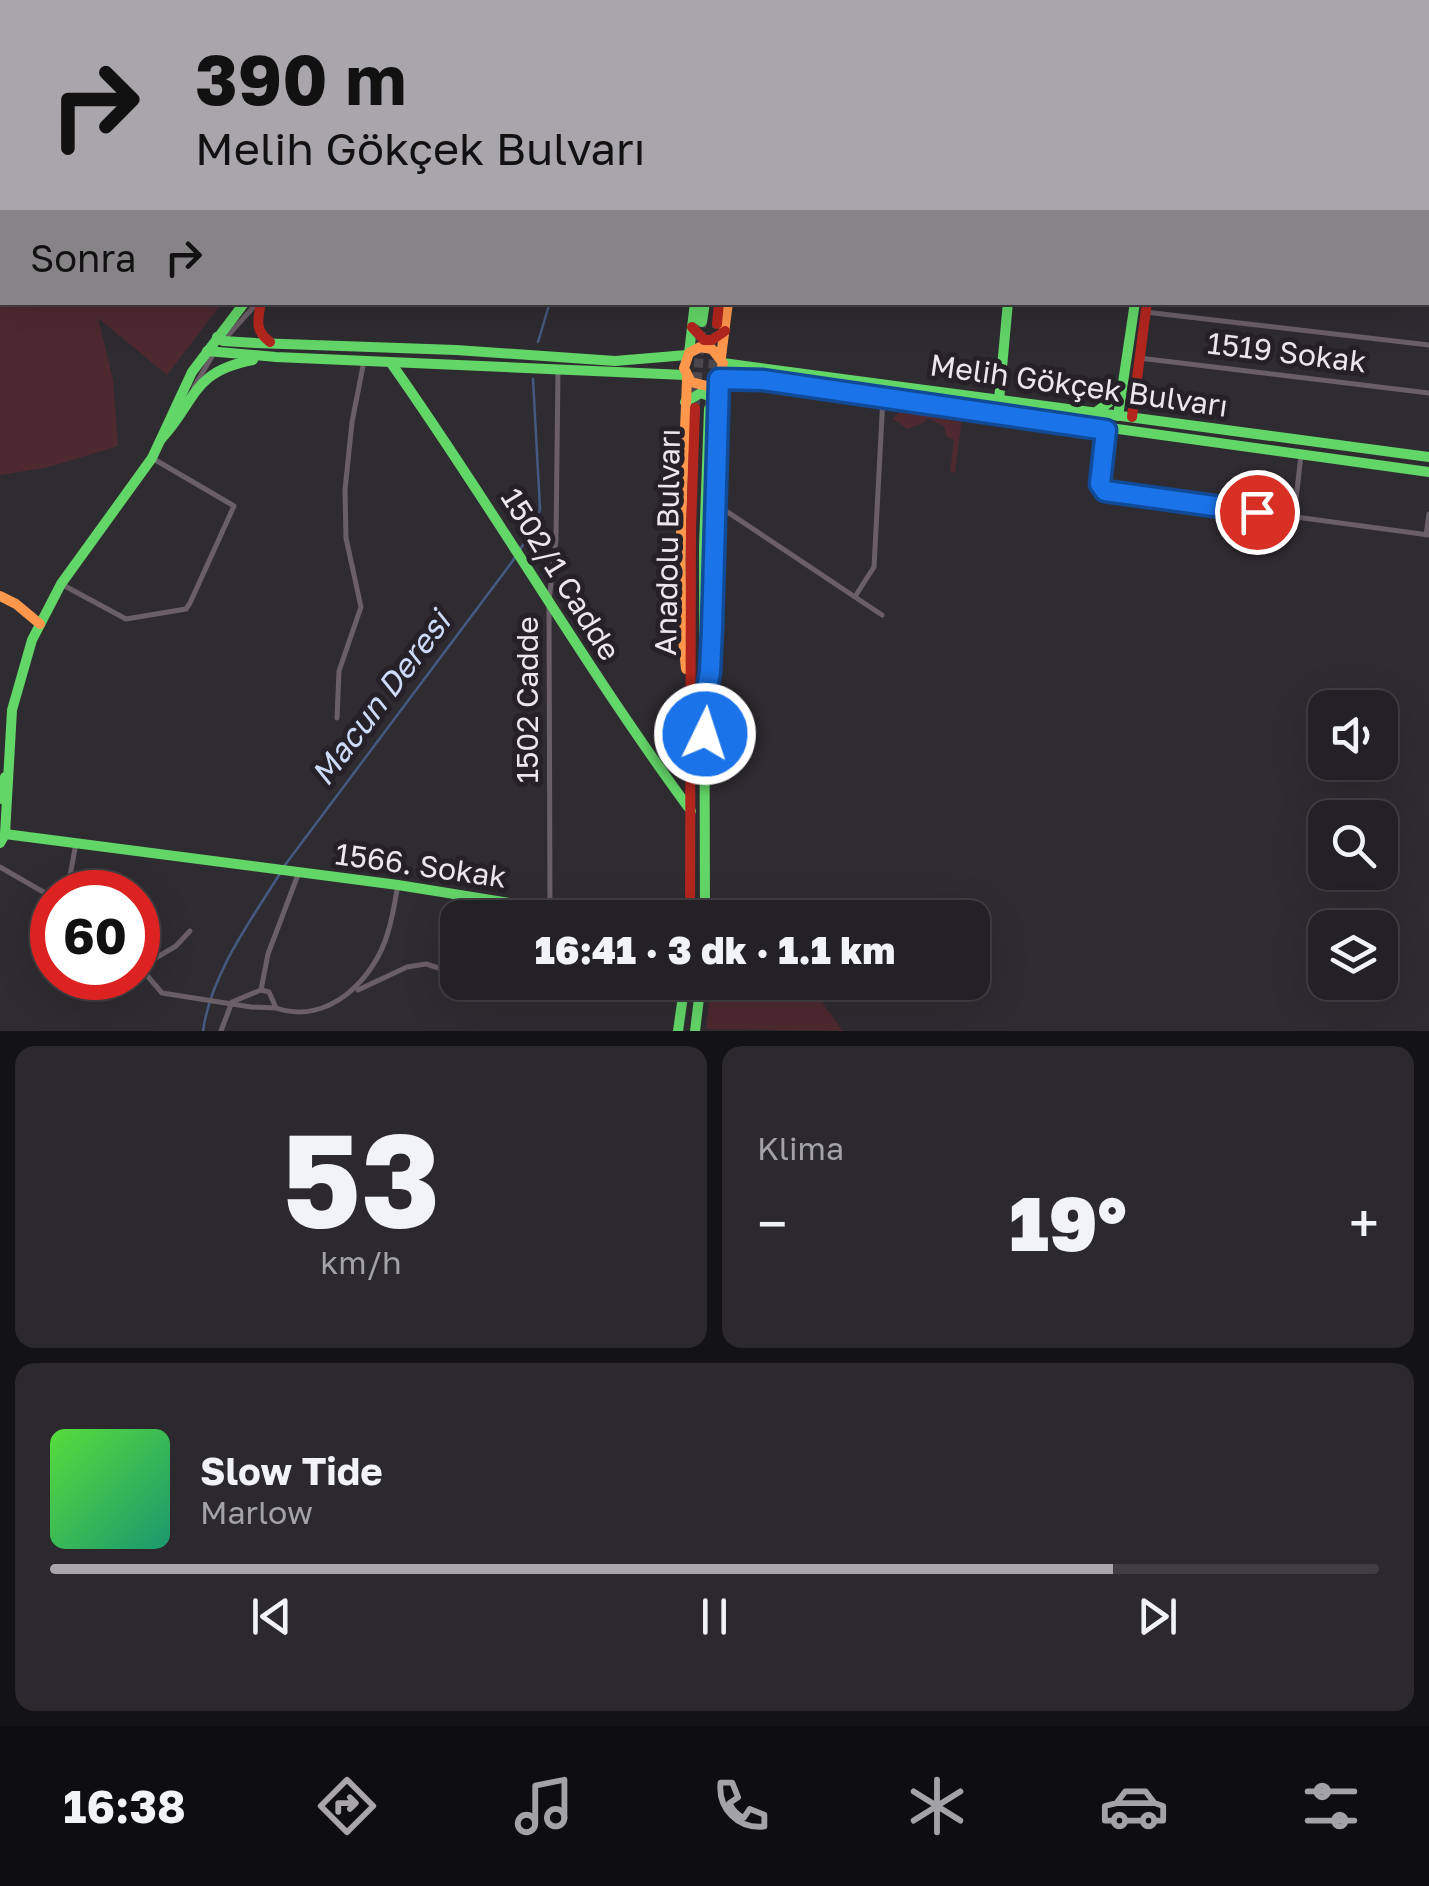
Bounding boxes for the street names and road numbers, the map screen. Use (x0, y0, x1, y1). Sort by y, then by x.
street label: 1519 Sokak (1205, 324, 1369, 380)
street label: Melih Gökçek Bulvarı (928, 346, 1230, 424)
street label: Anadolu Bulvarı (647, 428, 687, 656)
street label: 1502/1 Cadde (494, 481, 628, 667)
street label: 1502 Cadde (509, 616, 545, 784)
street label: 1566. Sokak (333, 835, 509, 895)

